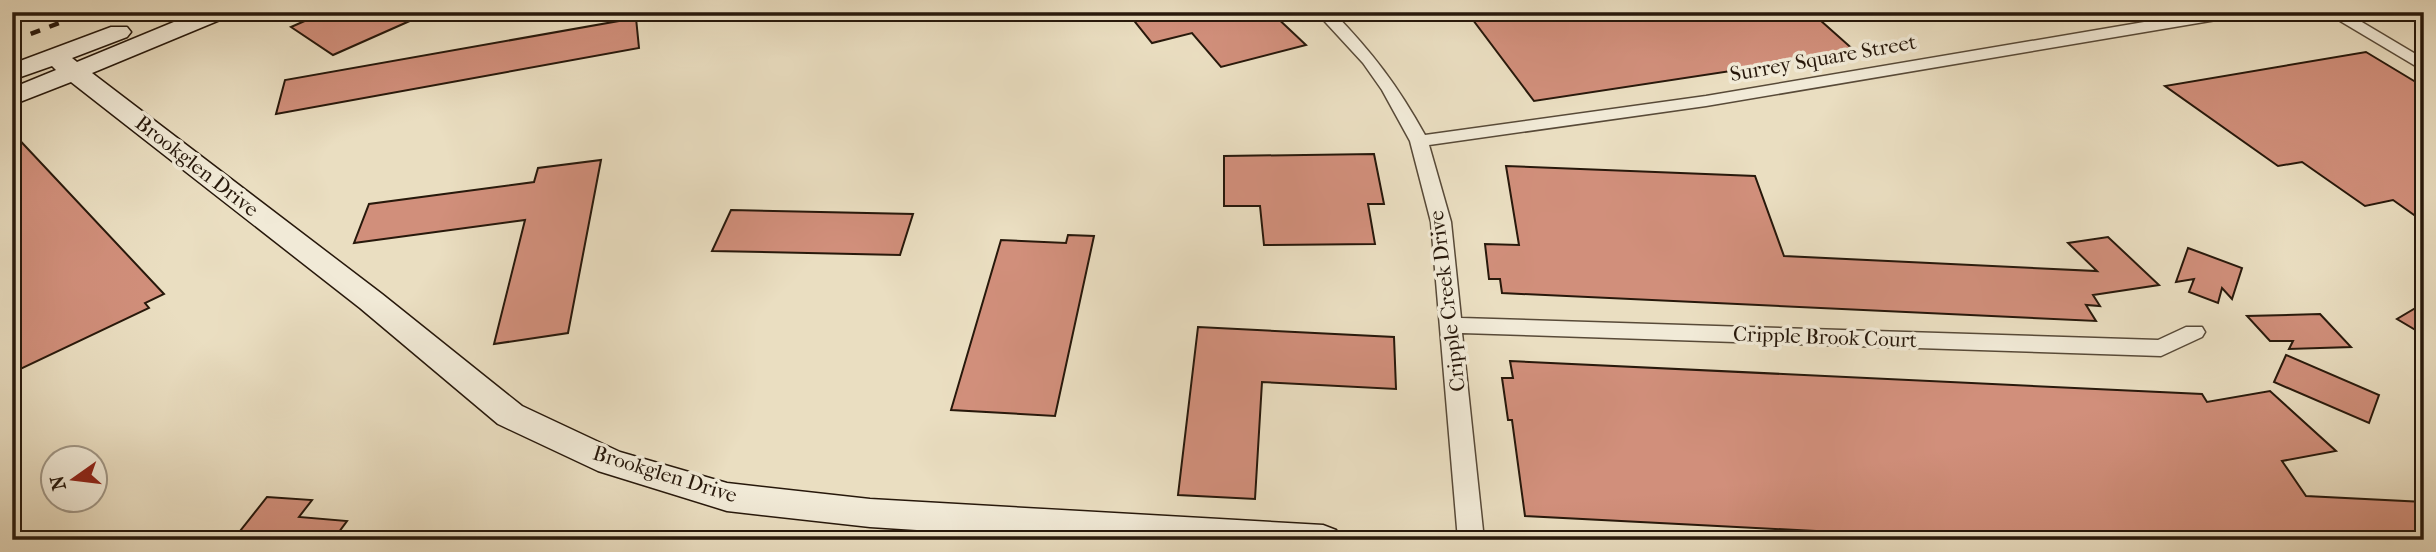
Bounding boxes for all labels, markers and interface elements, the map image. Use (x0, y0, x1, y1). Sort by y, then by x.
street label: Surrey Square Street (1728, 30, 1918, 86)
street label: Brookglen Drive (131, 110, 263, 222)
street label: Cripple Creek Drive (1424, 209, 1470, 393)
street label: Cripple Brook Court (1732, 322, 1918, 352)
street label: Brookglen Drive (590, 441, 740, 507)
north arrow (38, 444, 108, 514)
text: N (46, 473, 71, 493)

